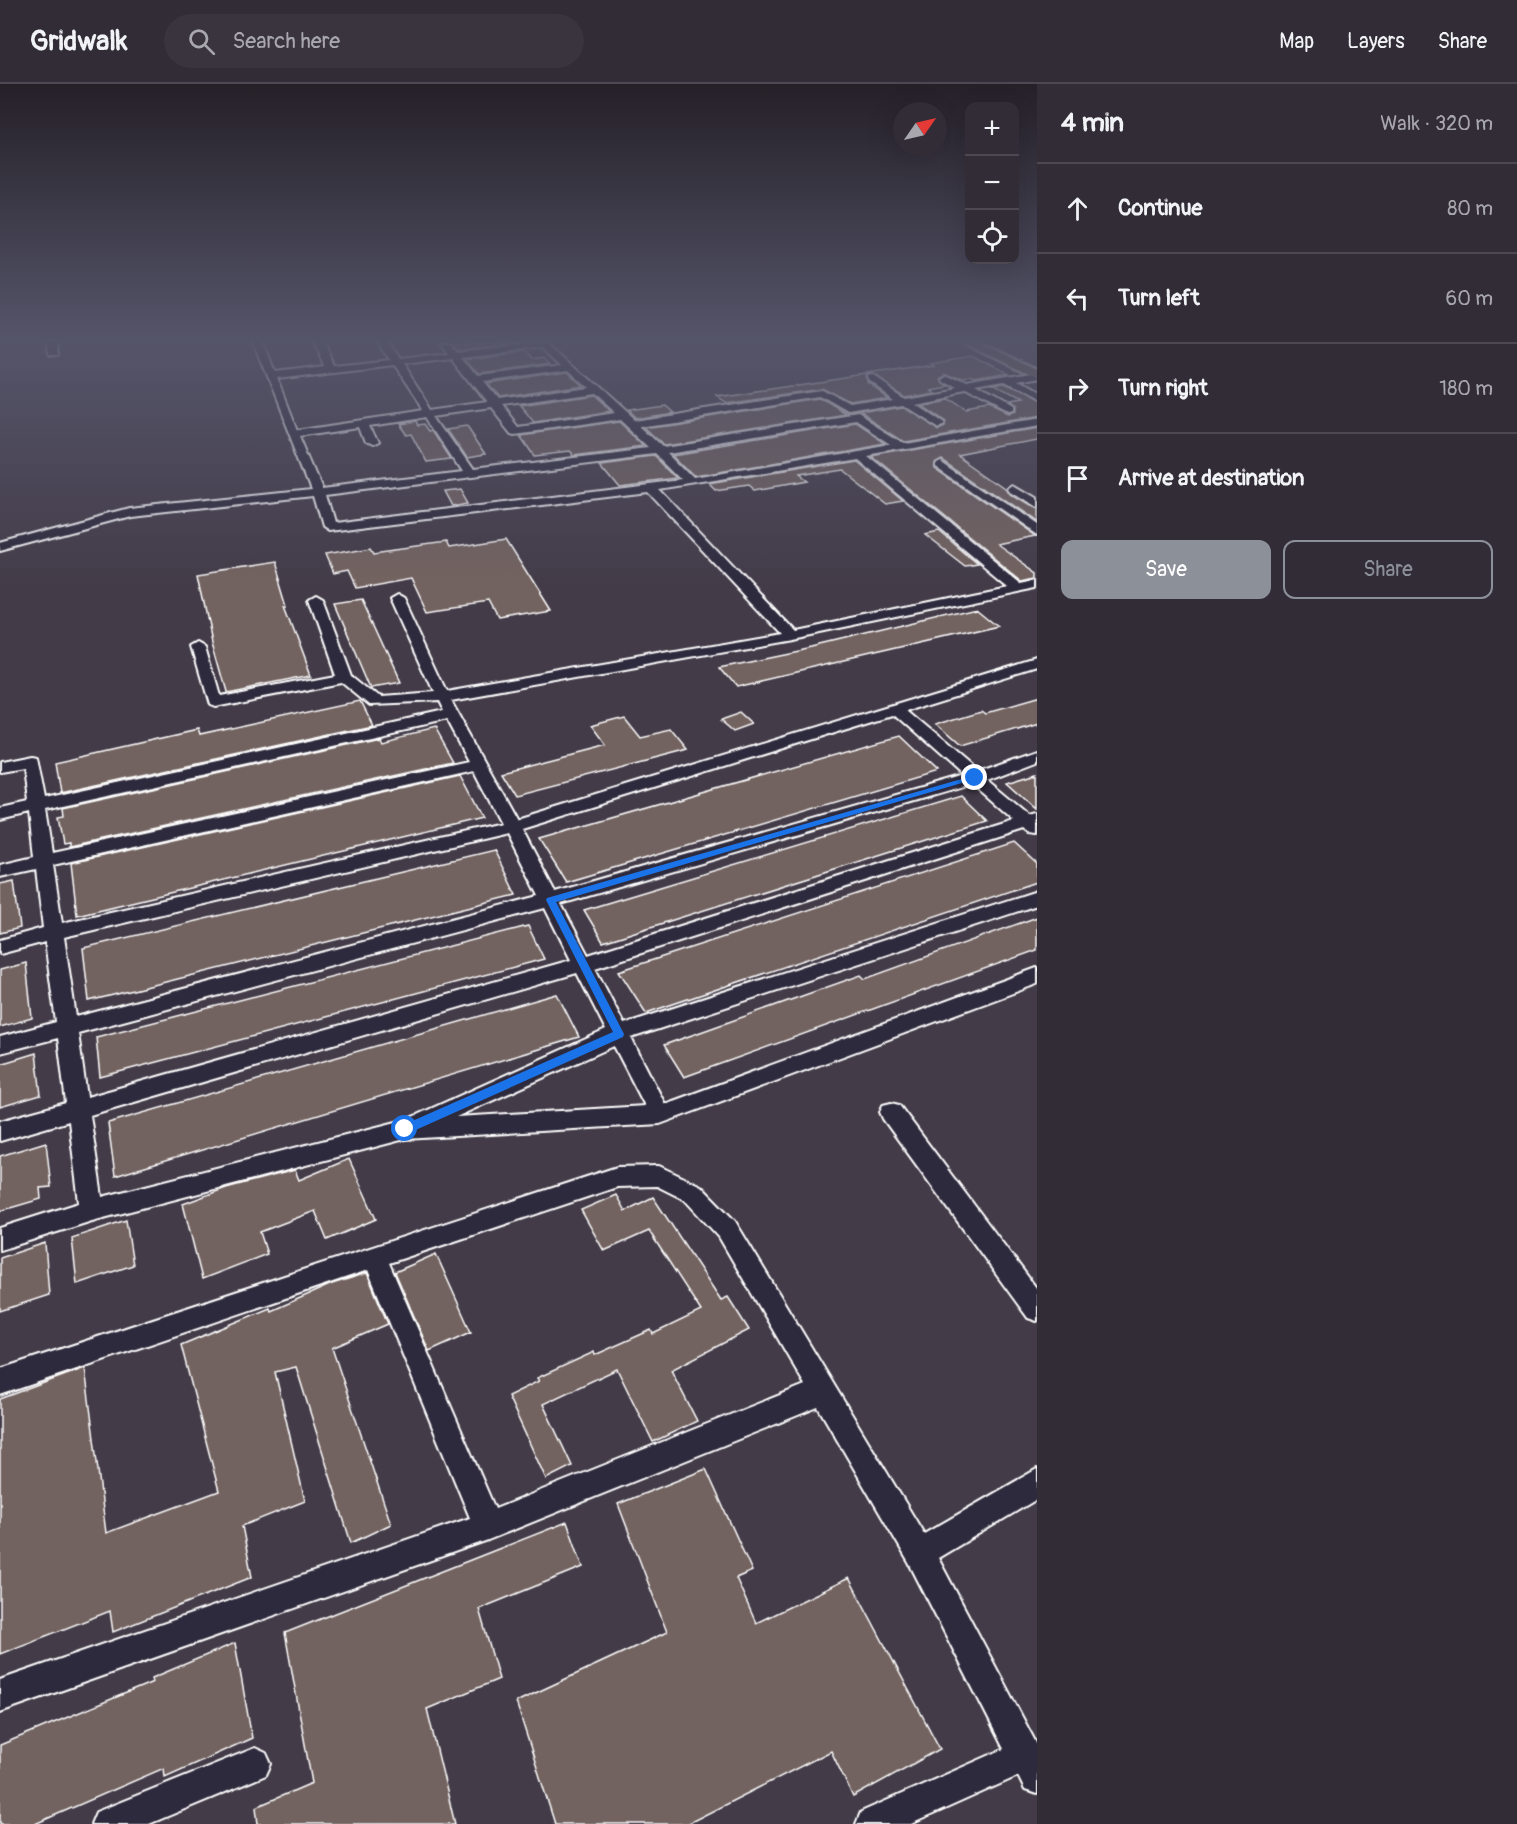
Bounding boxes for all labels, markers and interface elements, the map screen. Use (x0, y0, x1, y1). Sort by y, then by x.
search box (164, 14, 584, 68)
text: Gridwalk (30, 24, 128, 59)
icon: search (185, 25, 218, 58)
text: Search here (233, 27, 340, 55)
text: Map (1279, 28, 1314, 55)
text: Layers (1347, 28, 1405, 55)
text: Share (1438, 28, 1487, 55)
north arrow (893, 102, 947, 156)
map controls (965, 102, 1019, 264)
button: + (965, 102, 1019, 156)
text: 4 min (1061, 107, 1124, 139)
text: Walk · 320 m (1380, 111, 1493, 136)
button: − (965, 156, 1019, 210)
icon: ahead (1061, 192, 1094, 225)
text: Continue (1118, 194, 1202, 222)
text: 80 m (1447, 196, 1493, 221)
button: locate (965, 210, 1019, 264)
icon: left (1061, 282, 1094, 315)
text: Turn left (1118, 284, 1200, 312)
text: 60 m (1446, 286, 1493, 311)
icon: right (1061, 372, 1094, 405)
text: Turn right (1118, 374, 1208, 402)
text: 180 m (1439, 376, 1493, 401)
icon: arrive (1061, 462, 1094, 495)
text: Arrive at destination (1118, 464, 1304, 492)
button: Save (1061, 540, 1271, 599)
button: Share (1283, 540, 1493, 599)
route end (961, 764, 987, 790)
route start (391, 1115, 417, 1141)

